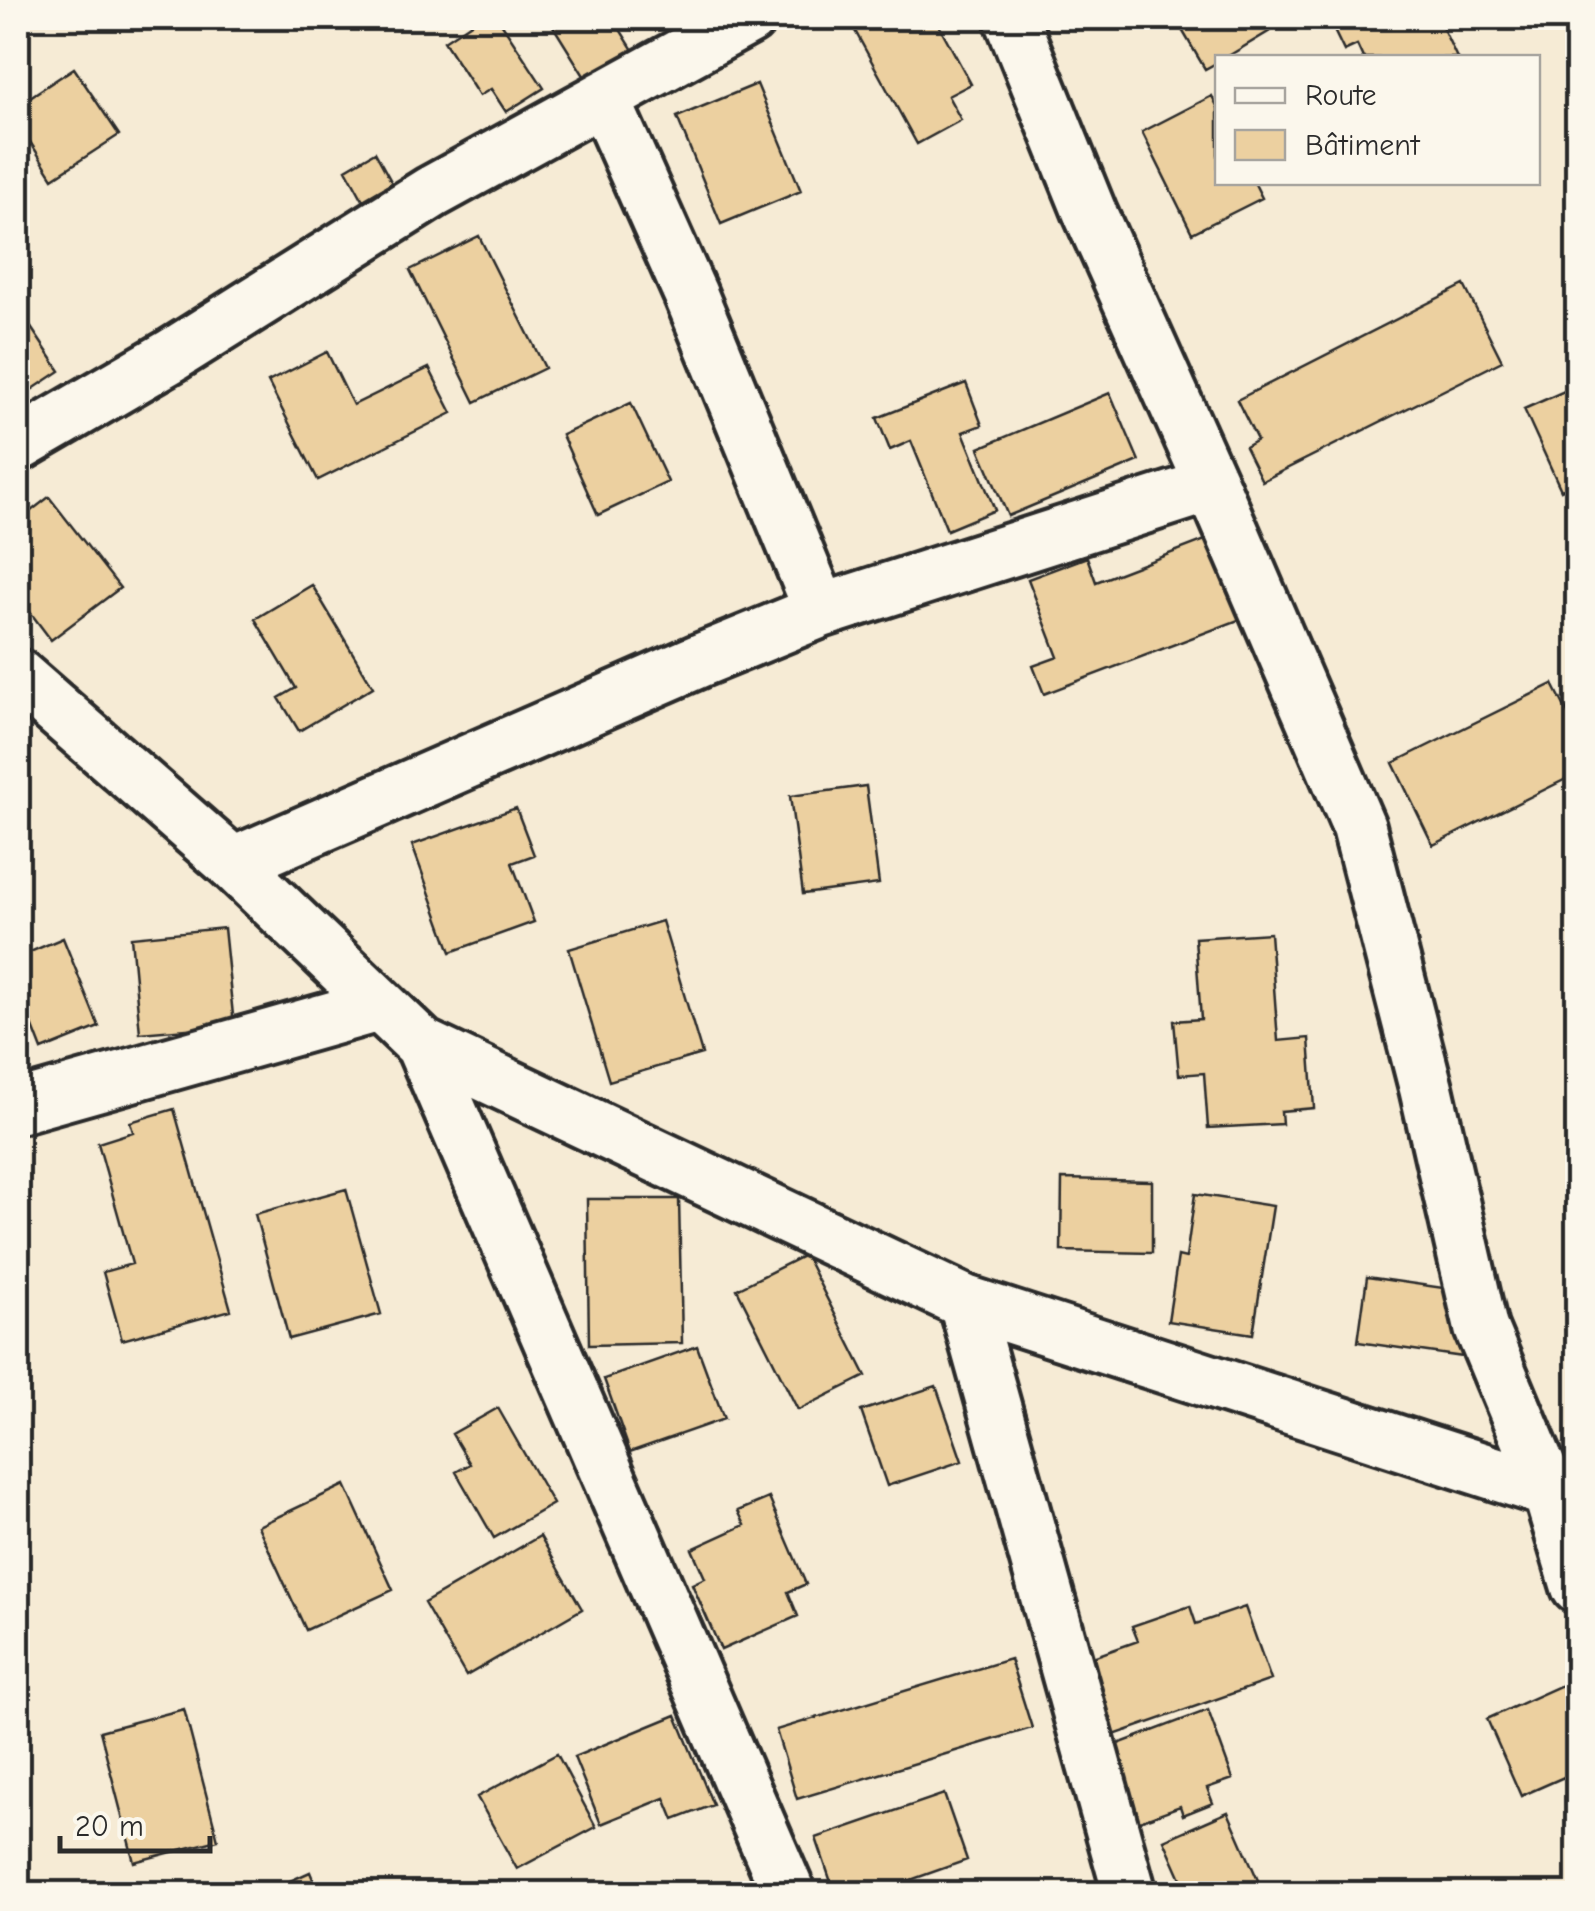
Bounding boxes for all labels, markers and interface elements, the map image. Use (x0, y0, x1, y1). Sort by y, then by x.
legend (1215, 55, 1540, 185)
text: Route (1305, 78, 1376, 113)
text: Bâtiment (1305, 128, 1421, 163)
scale bar (60, 1791, 210, 1853)
text: 20 m (75, 1809, 144, 1844)

